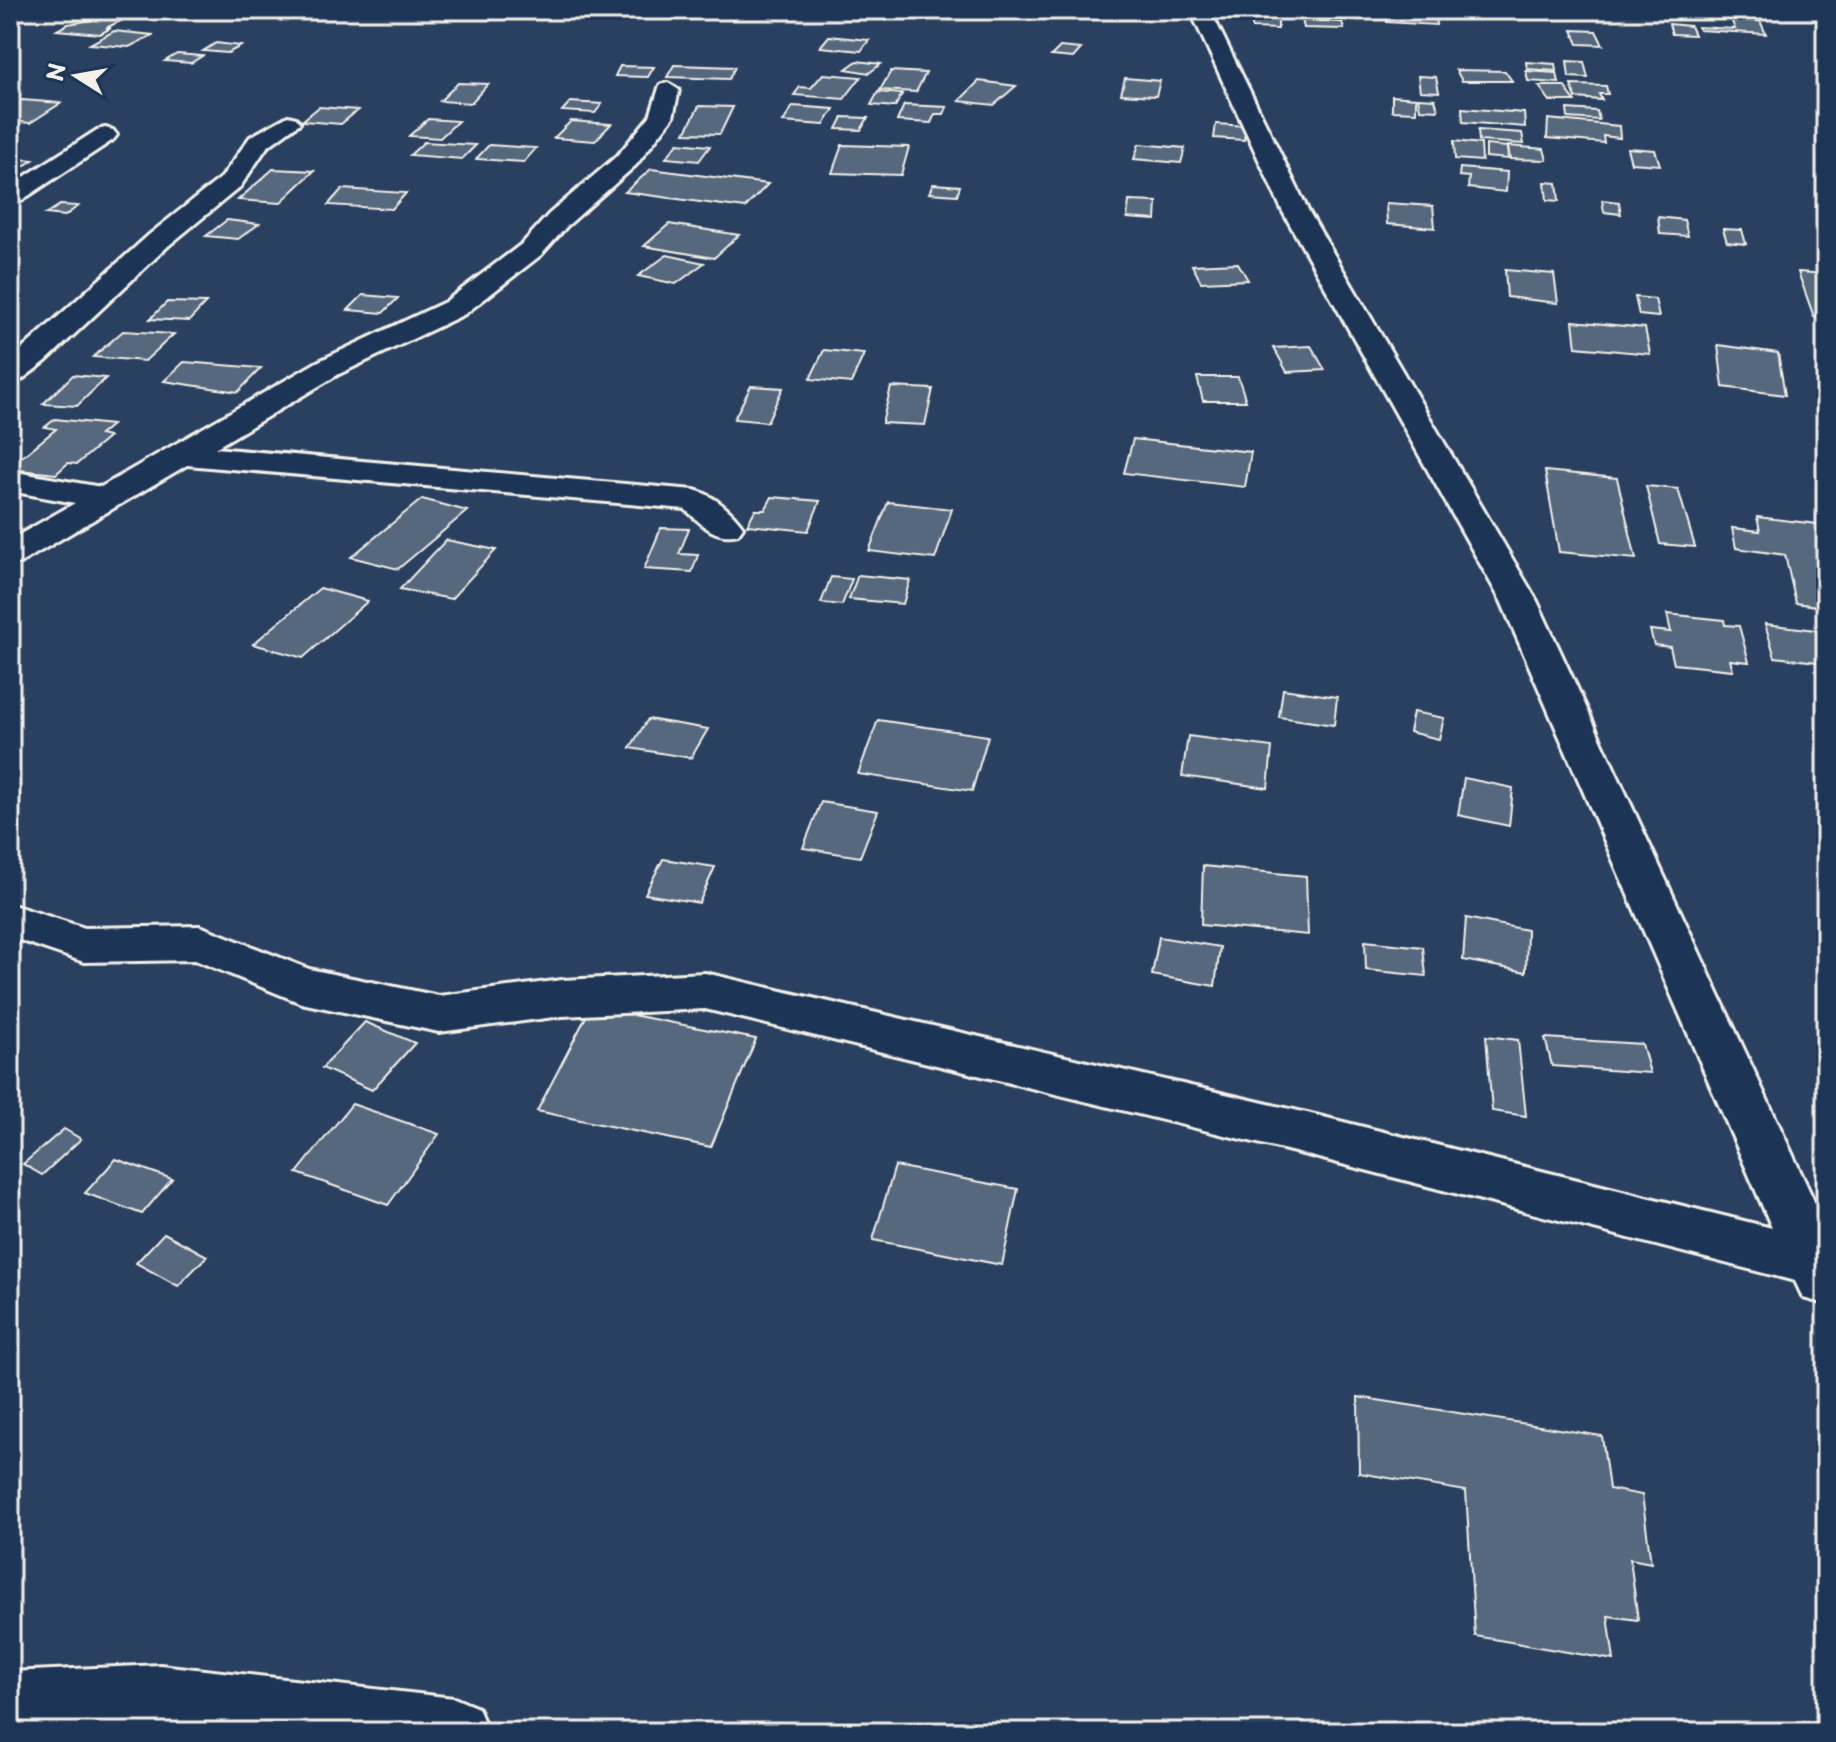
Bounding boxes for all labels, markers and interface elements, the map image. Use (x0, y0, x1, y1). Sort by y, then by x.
north arrow (36, 36, 116, 116)
text: N (37, 60, 73, 84)

